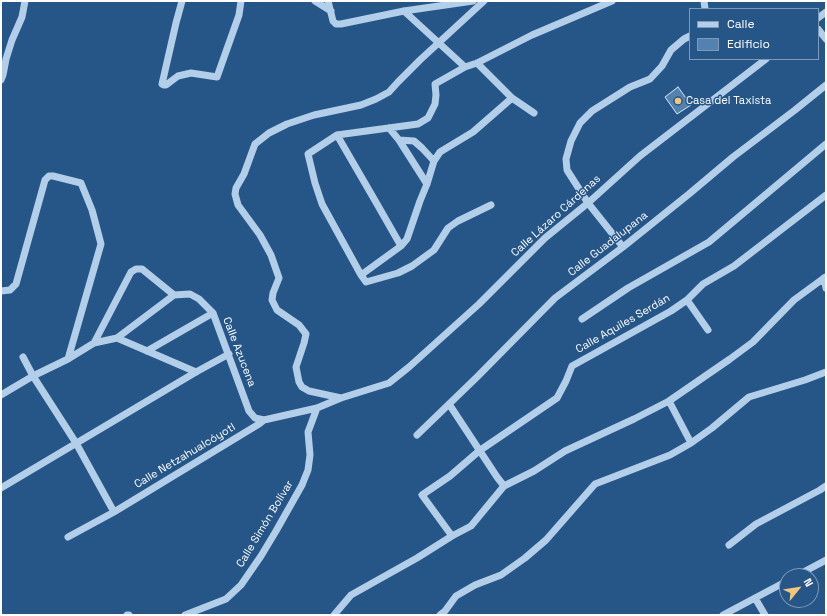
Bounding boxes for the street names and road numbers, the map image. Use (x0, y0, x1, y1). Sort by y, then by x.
street label: Calle Lázaro Cárdenas (509, 172, 603, 260)
street label: Calle Guadalupana (565, 209, 651, 279)
street label: Calle Aquiles Serdán (573, 292, 673, 356)
street label: Calle Azucena (220, 315, 258, 389)
street label: Calle Netzahualcóyotl (132, 421, 238, 491)
street label: Calle Simón Bolívar (234, 478, 296, 570)

